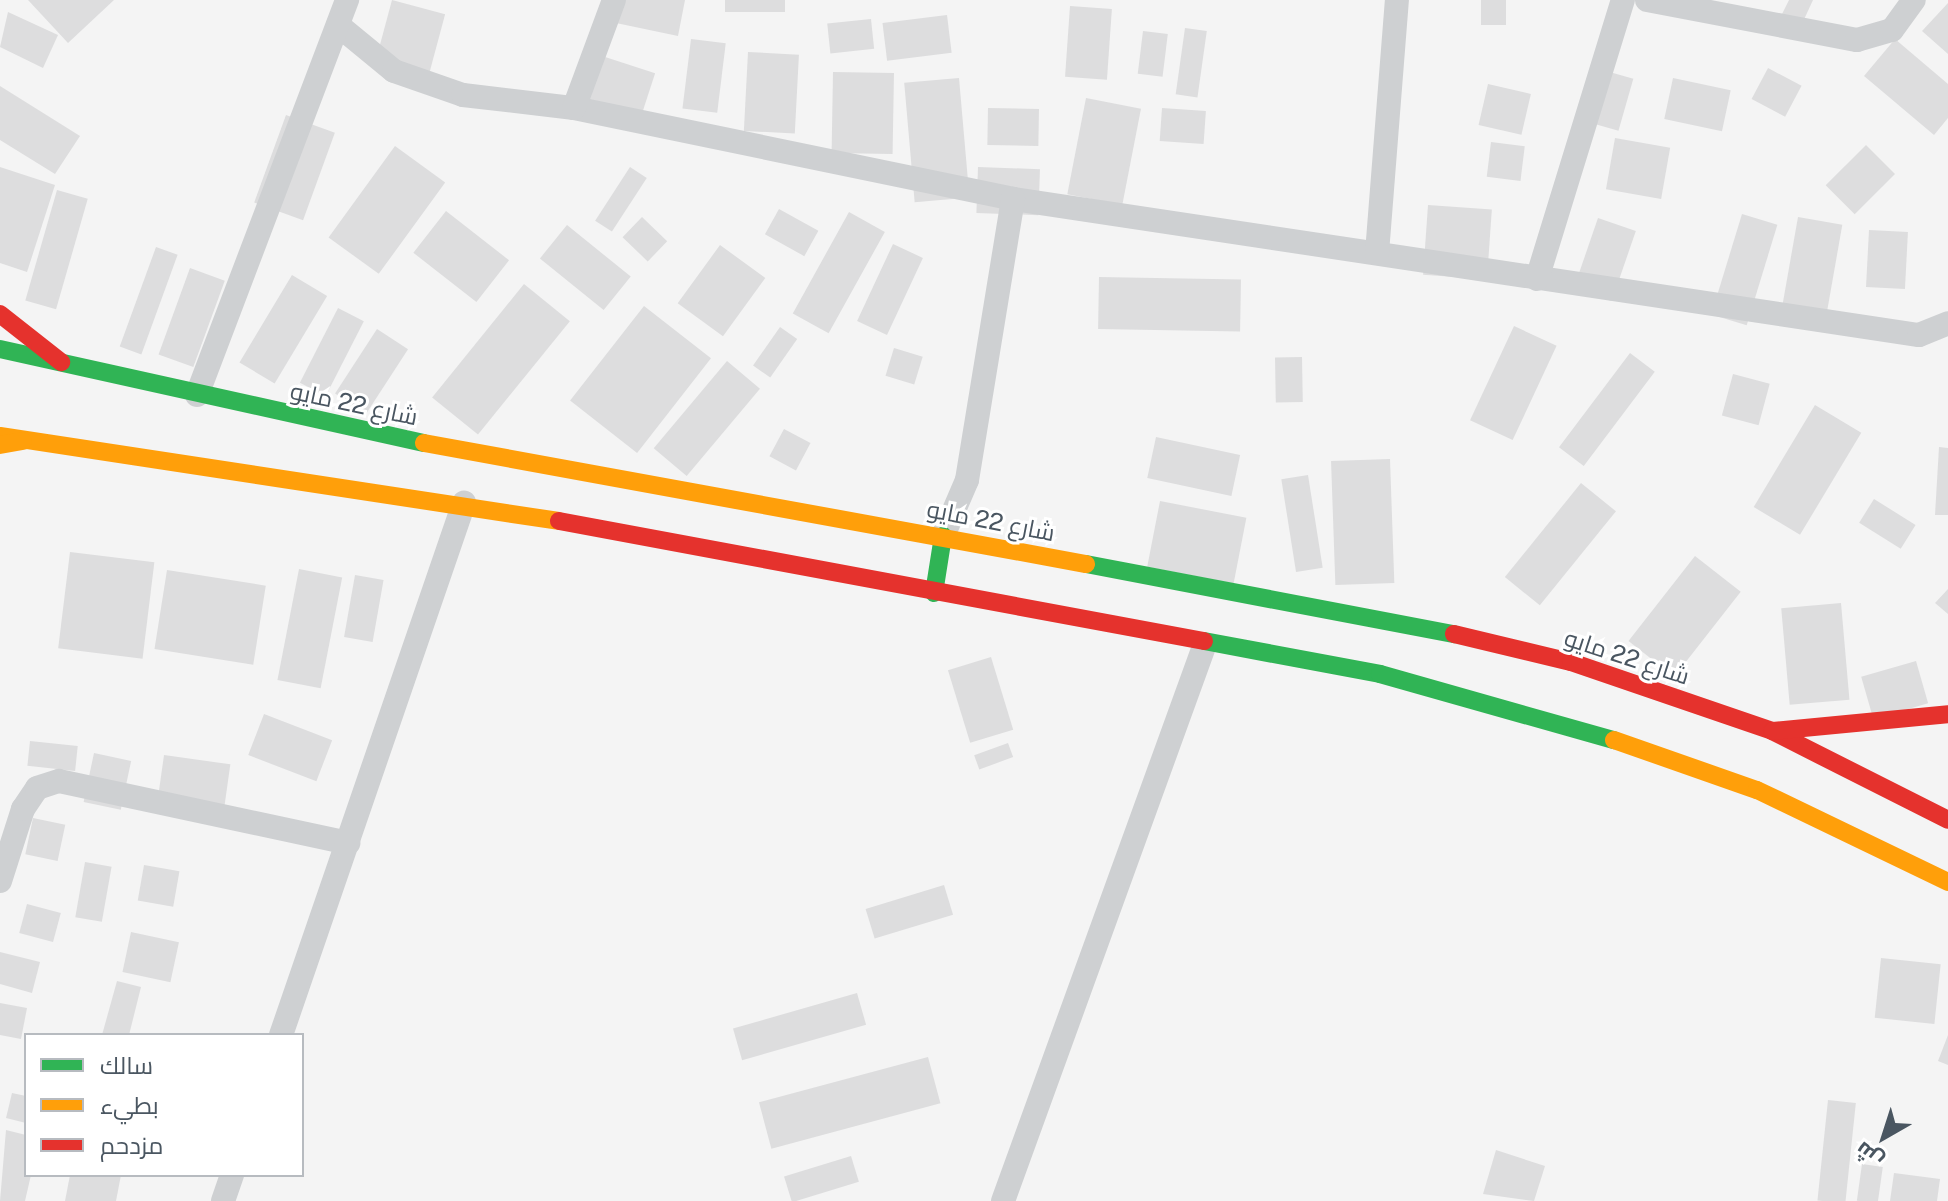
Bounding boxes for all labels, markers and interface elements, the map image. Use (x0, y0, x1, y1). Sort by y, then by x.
street label: شارع 22 مايو (288, 376, 420, 432)
street label: شارع 22 مايو (925, 495, 1057, 547)
street label: شارع 22 مايو (1561, 623, 1693, 691)
legend (24, 1033, 304, 1177)
text: سالك (100, 1051, 153, 1079)
text: بطيء (100, 1091, 159, 1119)
north arrow (1844, 1097, 1924, 1177)
text: مزدحم (100, 1131, 163, 1159)
text: ش (1850, 1137, 1888, 1175)

